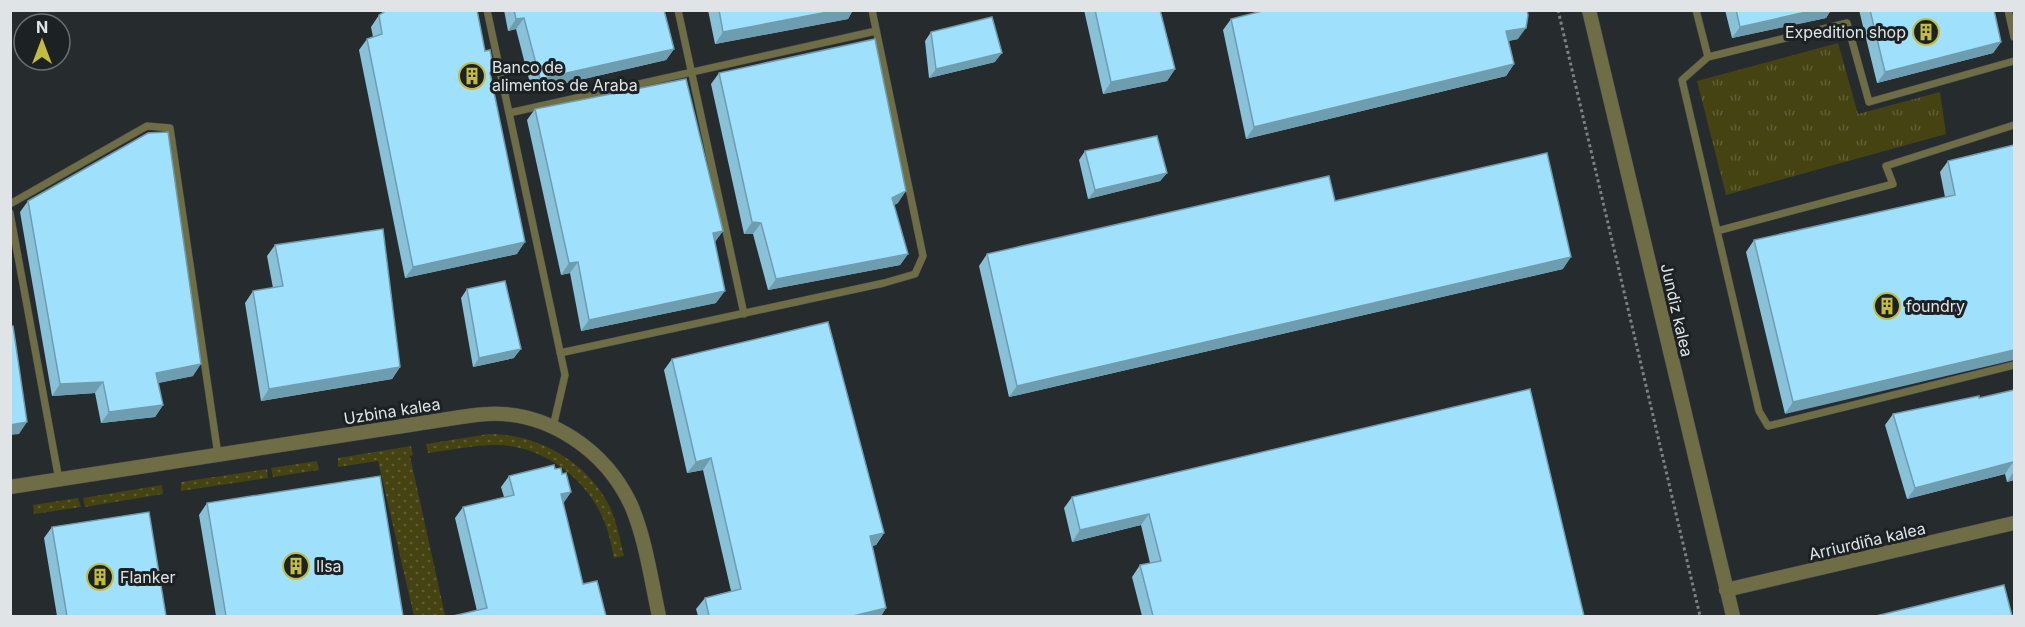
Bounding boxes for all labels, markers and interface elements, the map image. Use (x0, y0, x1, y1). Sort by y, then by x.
north arrow (12, 12, 72, 72)
text: N (36, 17, 48, 37)
building icon: Expedition shop (1911, 17, 1941, 47)
place label: Expedition shop (1785, 22, 1906, 42)
place label: Banco de alimentos de Araba (492, 57, 638, 95)
building icon: Banco de alimentos de Araba (457, 61, 487, 91)
street label: Jundiz kalea (1657, 261, 1697, 359)
building icon: foundry (1872, 291, 1902, 321)
place label: foundry (1906, 296, 1965, 316)
street label: Uzbina kalea (342, 393, 442, 429)
street label: Arriurdiña kalea (1807, 518, 1927, 564)
building icon: Ilsa (281, 551, 311, 581)
place label: Ilsa (316, 556, 342, 576)
building icon: Flanker (85, 562, 115, 592)
place label: Flanker (120, 567, 176, 587)

